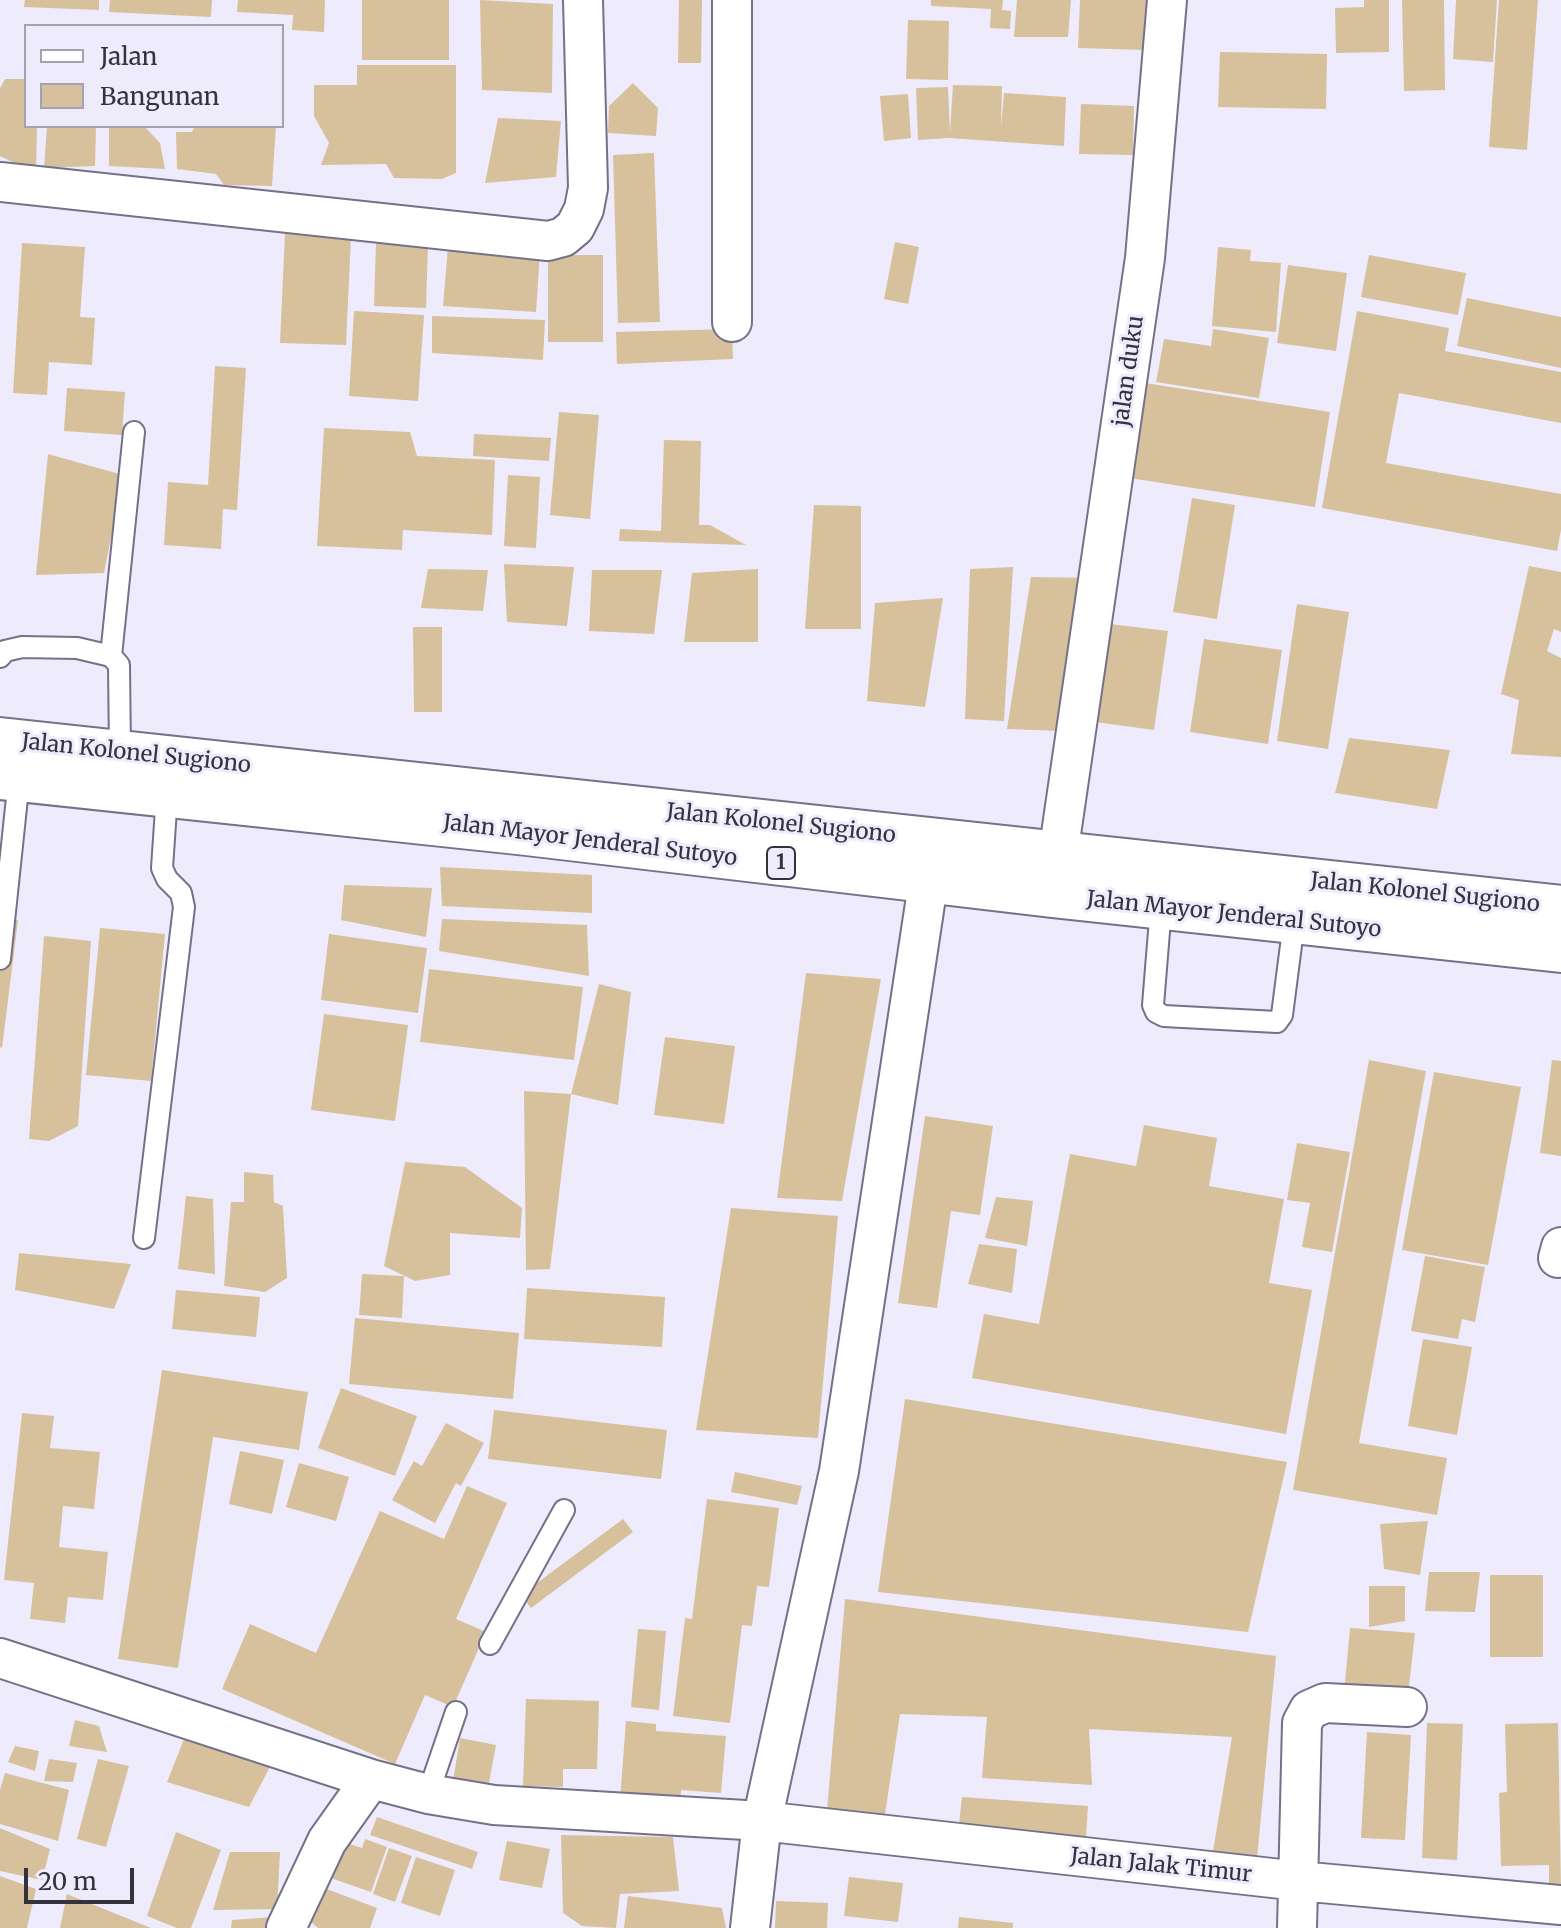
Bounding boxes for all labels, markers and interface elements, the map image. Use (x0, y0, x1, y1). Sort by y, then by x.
legend (24, 24, 284, 128)
text: Jalan (100, 41, 157, 72)
text: Bangunan (100, 81, 220, 112)
street label: jalan duku (1108, 314, 1150, 428)
street label: Jalan Kolonel Sugiono (20, 729, 252, 779)
street label: Jalan Kolonel Sugiono (665, 799, 897, 849)
street label: Jalan Mayor Jenderal Sutoyo (441, 810, 739, 872)
road number: 1 (767, 847, 795, 879)
street label: Jalan Kolonel Sugiono (1309, 868, 1541, 918)
street label: Jalan Mayor Jenderal Sutoyo (1085, 886, 1383, 944)
street label: Jalan Jalak Timur (1069, 1843, 1253, 1889)
scale bar (28, 1852, 138, 1902)
text: 20 m (38, 1866, 97, 1897)

